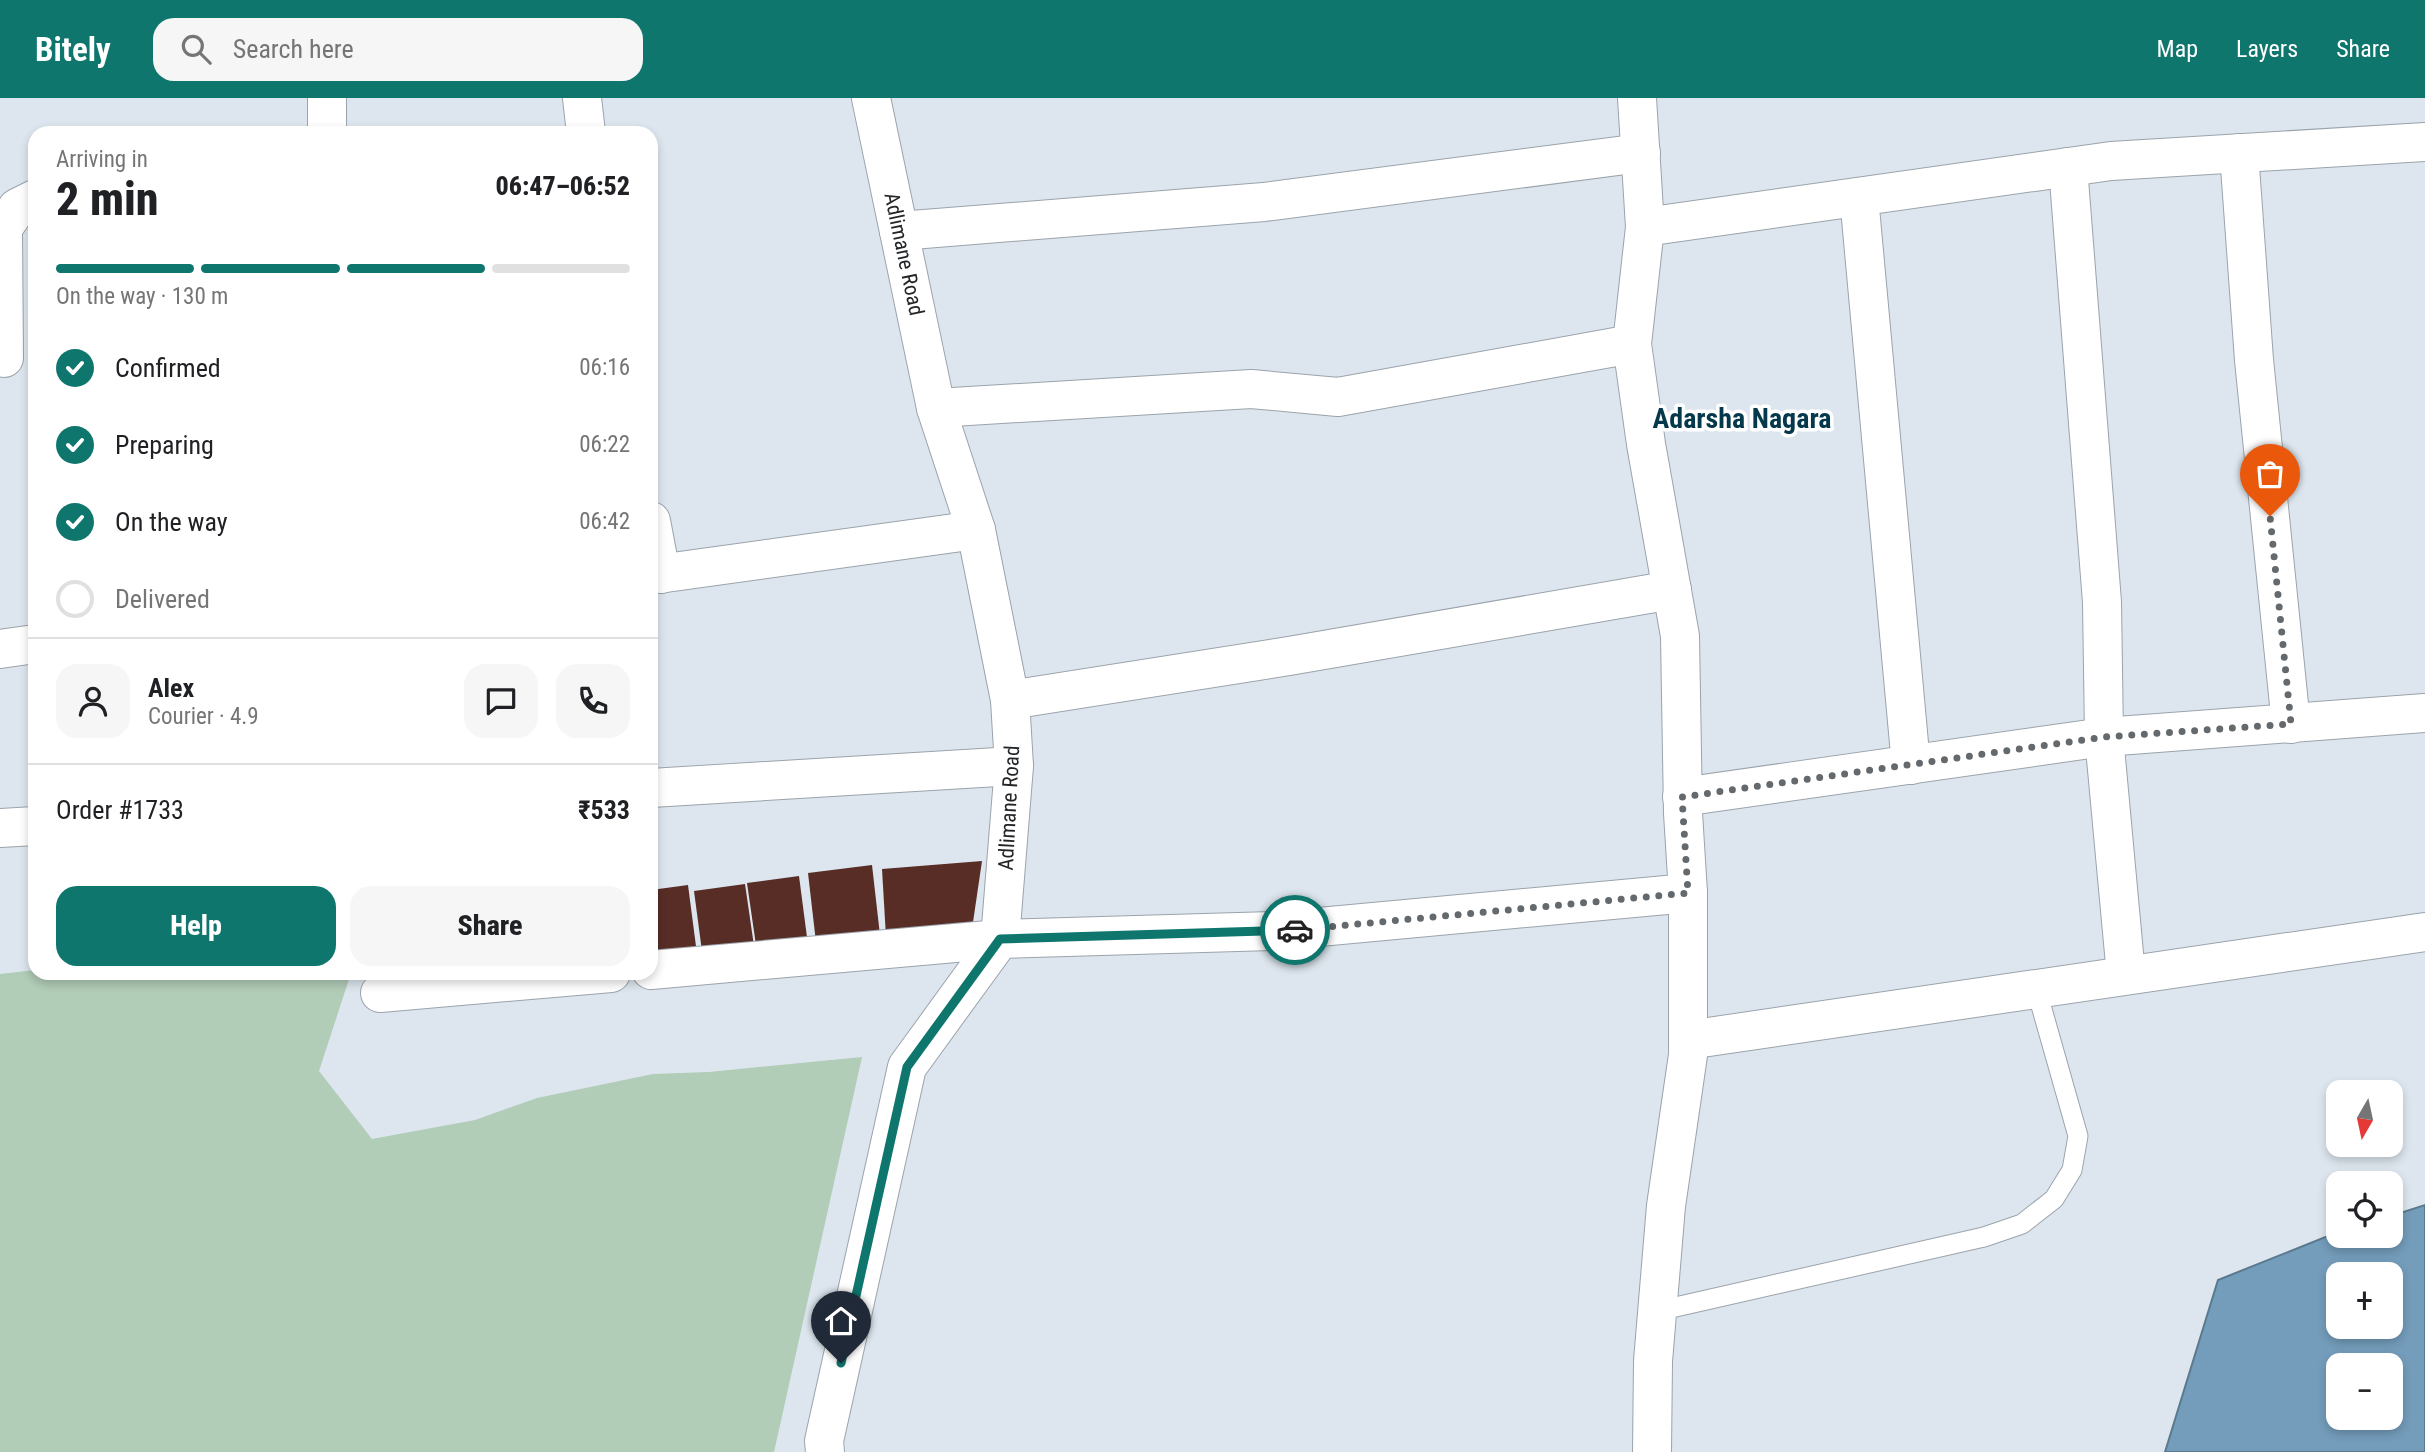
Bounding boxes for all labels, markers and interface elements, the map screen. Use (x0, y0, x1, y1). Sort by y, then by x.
search box (153, 18, 643, 81)
text: Bitely (35, 30, 111, 69)
icon: search (177, 30, 215, 68)
text: Search here (233, 34, 354, 64)
text: Map (2157, 35, 2198, 63)
text: Layers (2236, 35, 2298, 63)
text: Share (2336, 35, 2390, 63)
text: Arriving in (56, 146, 148, 173)
text: 06:47–06:52 (496, 171, 630, 201)
text: 2 min (56, 172, 159, 226)
street label: Adlimane Road (879, 190, 929, 318)
text: On the way · 130 m (56, 283, 228, 310)
icon: check (56, 349, 94, 387)
text: Confirmed (115, 353, 221, 383)
text: 06:16 (579, 354, 630, 381)
district label: Adarsha Nagara (1653, 402, 1831, 435)
icon: check (56, 426, 94, 464)
text: Preparing (115, 430, 214, 460)
text: 06:22 (579, 431, 630, 458)
pin (2240, 444, 2300, 516)
icon: bag (2251, 455, 2289, 493)
icon: check (56, 503, 94, 541)
text: On the way (115, 507, 228, 537)
text: 06:42 (579, 508, 630, 535)
text: Delivered (115, 584, 210, 614)
button: person (56, 664, 130, 738)
button: chat (464, 664, 538, 738)
button: phone (556, 664, 630, 738)
text: Alex (148, 673, 194, 703)
text: Courier · 4.9 (148, 703, 259, 730)
street label: Adlimane Road (994, 745, 1024, 871)
text: Order #1733 (56, 795, 184, 825)
text: ₹533 (578, 795, 630, 825)
button: Help (56, 886, 336, 966)
button: Share (350, 886, 630, 966)
courier (1260, 895, 1330, 965)
icon: car (1276, 911, 1314, 949)
north arrow (2326, 1080, 2403, 1157)
map controls (2326, 1080, 2403, 1430)
button: locate (2326, 1171, 2403, 1248)
button: + (2326, 1262, 2403, 1339)
pin (811, 1291, 871, 1363)
icon: home (822, 1302, 860, 1340)
button: − (2326, 1353, 2403, 1430)

